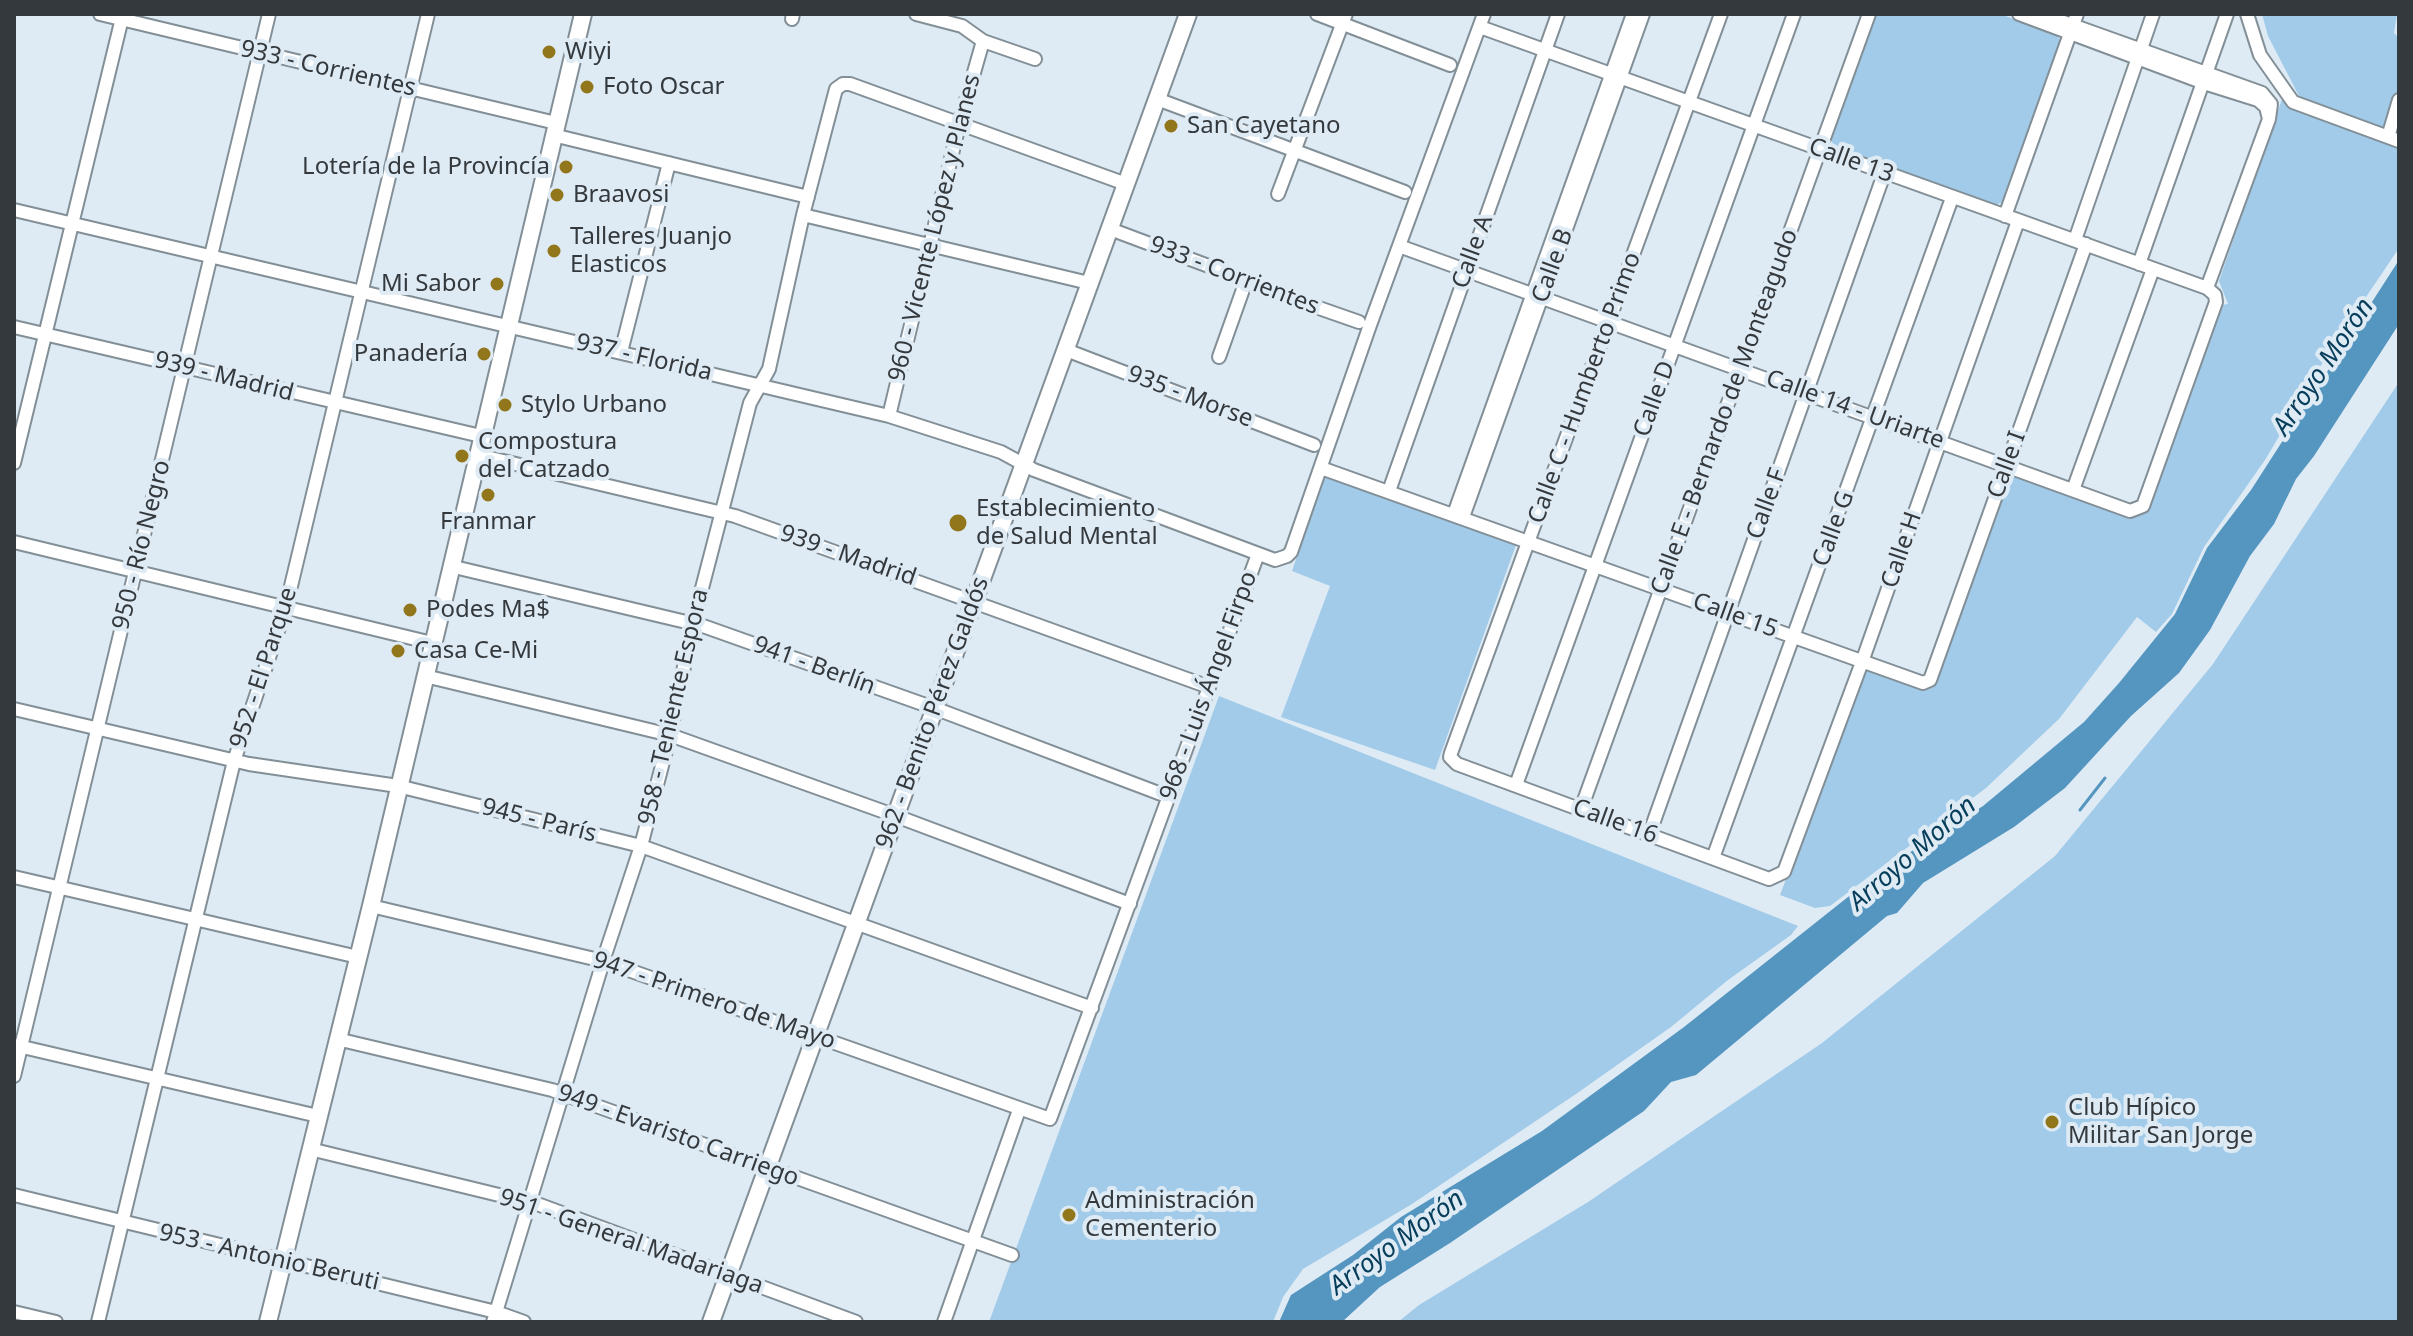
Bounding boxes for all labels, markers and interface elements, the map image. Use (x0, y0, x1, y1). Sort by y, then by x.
street label: 933 - Corrientes (237, 35, 419, 103)
place label: Wiyi (565, 38, 612, 66)
marker: Wiyi (540, 43, 558, 61)
street label: 960 - Vicente López y Planes (883, 71, 987, 385)
place label: Foto Oscar (603, 73, 725, 101)
marker: Foto Oscar (578, 78, 596, 96)
place label: San Cayetano (1187, 112, 1341, 140)
marker: San Cayetano (1162, 117, 1180, 135)
street label: Calle 13 (1805, 132, 1897, 190)
place label: Lotería de la Provincía (302, 153, 550, 181)
marker: Lotería de la Provincía (557, 158, 575, 176)
place label: Braavosi (573, 181, 669, 209)
marker: Braavosi (548, 186, 566, 204)
street label: Calle A (1446, 211, 1500, 293)
place label: Talleres Juanjo Elasticos (570, 223, 732, 279)
street label: Calle B (1526, 225, 1580, 307)
street label: Calle E - Bernardo de Monteagudo (1645, 225, 1805, 599)
street label: 933 - Corrientes (1145, 230, 1323, 322)
marker: Talleres Juanjo Elasticos (545, 242, 563, 260)
street label: Calle C - Humberto Primo (1522, 248, 1648, 528)
place label: Mi Sabor (381, 270, 481, 298)
marker: Mi Sabor (488, 275, 506, 293)
water label: Arroyo Morón (2267, 293, 2381, 441)
street label: 937 - Florida (573, 328, 715, 388)
place label: Panadería (354, 340, 468, 368)
marker: Panadería (475, 345, 493, 363)
street label: 939 - Madrid (152, 346, 296, 408)
street label: Calle D (1628, 357, 1682, 441)
street label: 935 - Morse (1123, 360, 1257, 434)
street label: Calle 14 - Uriarte (1762, 364, 1948, 456)
place label: Stylo Urbano (521, 391, 667, 419)
marker: Stylo Urbano (496, 396, 514, 414)
place label: Compostura del Catzado (478, 428, 617, 484)
street label: Calle I (1982, 428, 2032, 502)
marker: Compostura del Catzado (453, 447, 471, 465)
street label: 950 - Río Negro (107, 457, 177, 633)
street label: Calle F (1741, 465, 1793, 543)
marker: Franmar (479, 486, 497, 504)
street label: Calle G (1807, 487, 1861, 571)
place label: Establecimiento de Salud Mental (976, 495, 1158, 551)
place label: Franmar (440, 508, 536, 536)
street label: Calle H (1876, 508, 1928, 592)
marker: Establecimiento de Salud Mental (947, 512, 969, 534)
street label: 939 - Madrid (776, 519, 920, 593)
street label: 968 - Luis Ángel Firpo (1154, 568, 1264, 804)
street label: 962 - Benito Pérez Galdós (870, 573, 996, 853)
street label: 952 - El Parque (224, 584, 304, 752)
street label: 958 - Teniente Espora (633, 586, 715, 828)
street label: Calle 15 (1689, 587, 1781, 645)
place label: Podes Ma$ (426, 596, 550, 624)
marker: Podes Ma$ (401, 601, 419, 619)
street label: 941 - Berlín (749, 631, 879, 701)
place label: Casa Ce-Mi (414, 637, 538, 665)
marker: Casa Ce-Mi (389, 642, 407, 660)
water label: Arroyo Morón (1843, 790, 1983, 918)
street label: 945 - París (479, 793, 599, 849)
street label: Calle 16 (1569, 793, 1661, 851)
street label: 947 - Primero de Mayo (589, 946, 839, 1056)
street label: 949 - Evaristo Carriego (553, 1079, 803, 1193)
place label: Club Hípico Militar San Jorge (2068, 1094, 2253, 1150)
marker: Club Hípico Militar San Jorge (2043, 1113, 2061, 1131)
street label: 951 - General Madariaga (495, 1183, 767, 1301)
water label: Arroyo Morón (1324, 1184, 1470, 1302)
place label: Administración Cementerio (1085, 1187, 1255, 1243)
marker: Administración Cementerio (1060, 1206, 1078, 1224)
street label: 953 - Antonio Beruti (156, 1219, 382, 1297)

